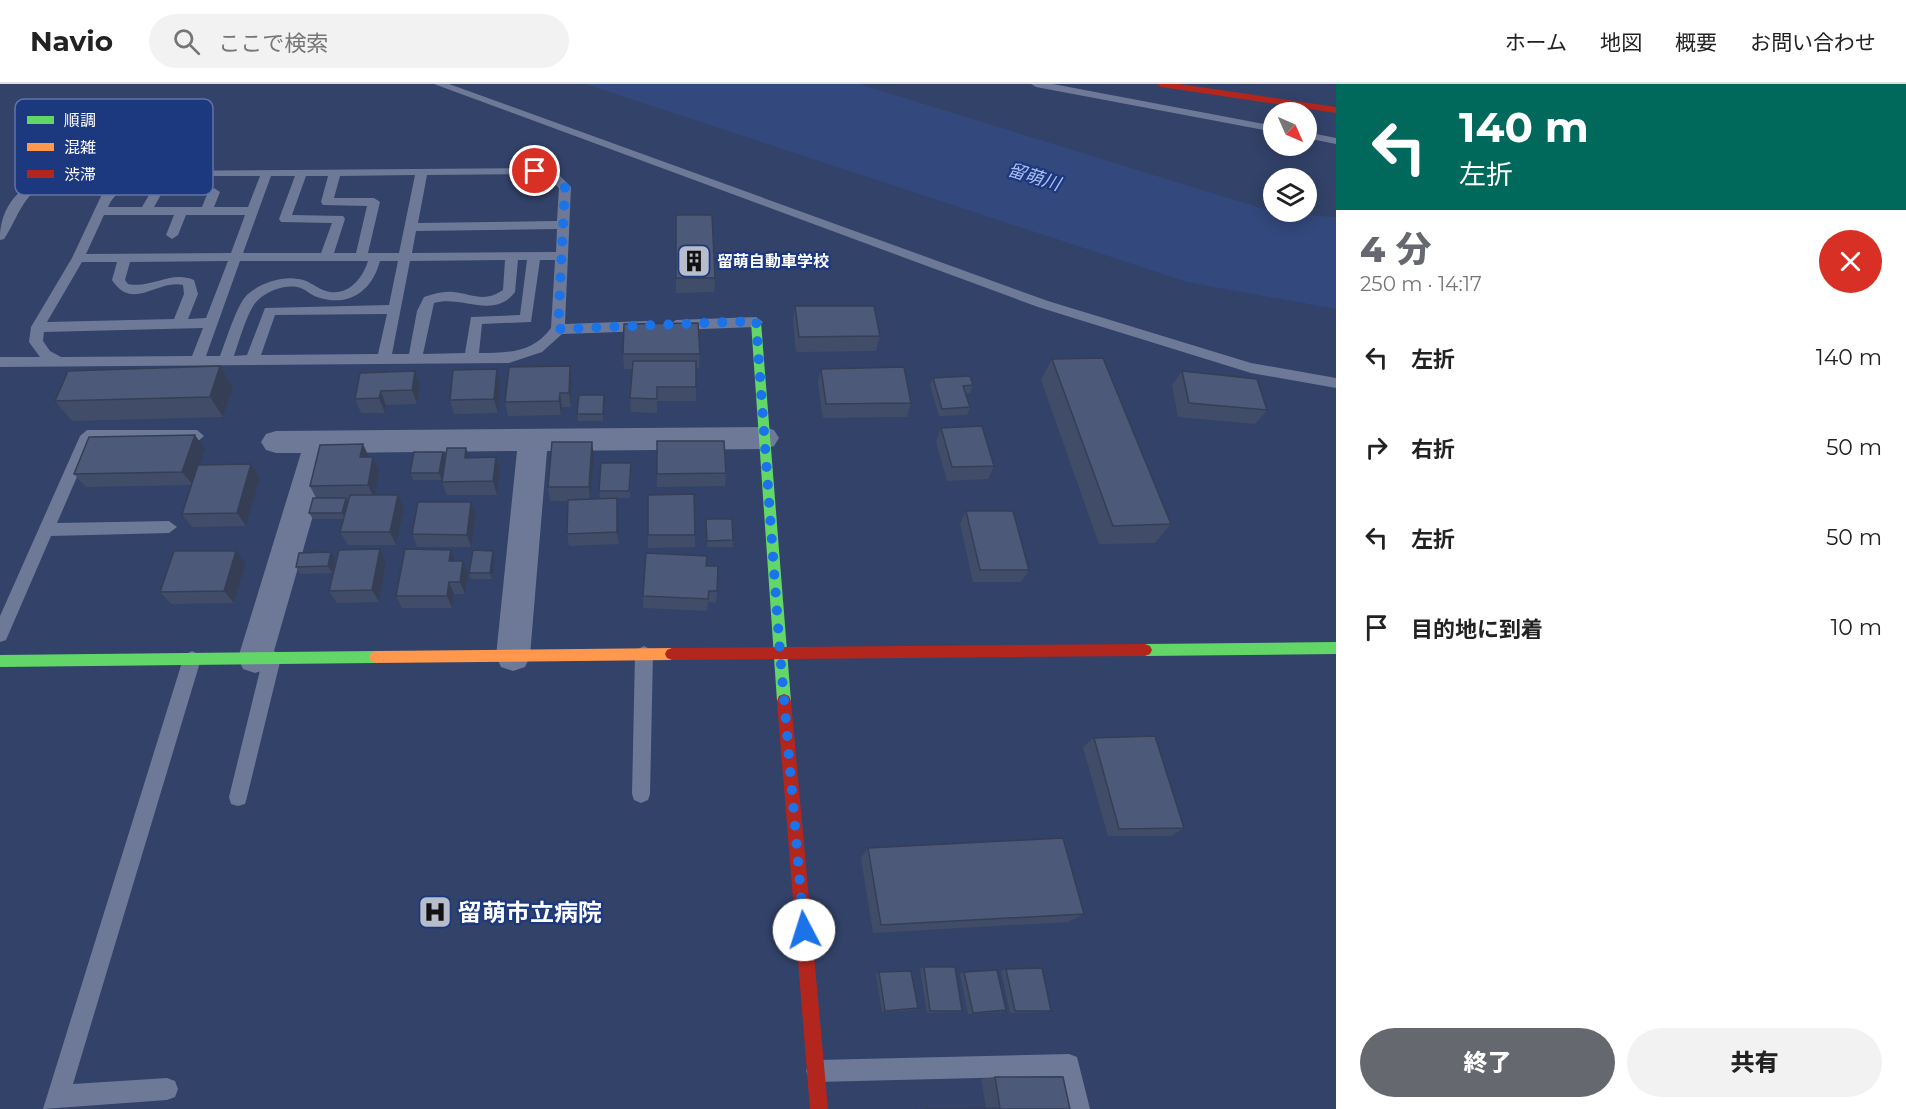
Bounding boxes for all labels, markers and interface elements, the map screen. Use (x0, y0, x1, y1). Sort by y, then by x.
search box (149, 14, 569, 68)
text: Navio (30, 24, 113, 58)
icon: search (170, 25, 203, 58)
text: ここで検索 (218, 30, 328, 57)
text: ホーム (1505, 30, 1567, 55)
text: 地図 (1600, 30, 1642, 55)
text: 概要 (1675, 30, 1717, 55)
text: お問い合わせ (1750, 30, 1876, 55)
legend (15, 99, 213, 195)
text: 140 m (1459, 101, 1589, 153)
north arrow (1263, 102, 1317, 156)
map controls (1263, 102, 1317, 222)
icon: left (1360, 108, 1438, 186)
text: 順調 (64, 111, 96, 130)
text: 混雑 (64, 138, 96, 157)
pin (509, 145, 560, 196)
icon: arrive (518, 154, 551, 187)
text: 左折 (1459, 158, 1513, 191)
water label: 留萌川 (1005, 159, 1065, 196)
text: 渋滞 (64, 165, 96, 184)
button: layers (1263, 168, 1317, 222)
text: 4 分 (1360, 227, 1432, 271)
button: close (1819, 230, 1882, 293)
building icon: 留萌自動車学校 (676, 243, 712, 279)
place label: 留萌自動車学校 (717, 252, 829, 271)
text: 250 m · 14:17 (1360, 272, 1482, 296)
icon: left (1360, 341, 1393, 374)
text: 140 m (1816, 344, 1882, 371)
text: 左折 (1411, 346, 1455, 373)
icon: right (1360, 431, 1393, 464)
text: 50 m (1826, 434, 1882, 461)
text: 右折 (1411, 436, 1455, 463)
icon: left (1360, 521, 1393, 554)
text: 50 m (1826, 524, 1882, 551)
text: 左折 (1411, 526, 1455, 553)
icon: arrive (1360, 611, 1393, 644)
text: 10 m (1830, 614, 1882, 641)
text: 目的地に到着 (1411, 616, 1543, 643)
hospital icon: 留萌市立病院 (417, 894, 453, 930)
place label: 留萌市立病院 (458, 898, 602, 927)
position arrow (772, 898, 836, 962)
button: 終了 (1360, 1028, 1615, 1097)
button: 共有 (1627, 1028, 1882, 1097)

